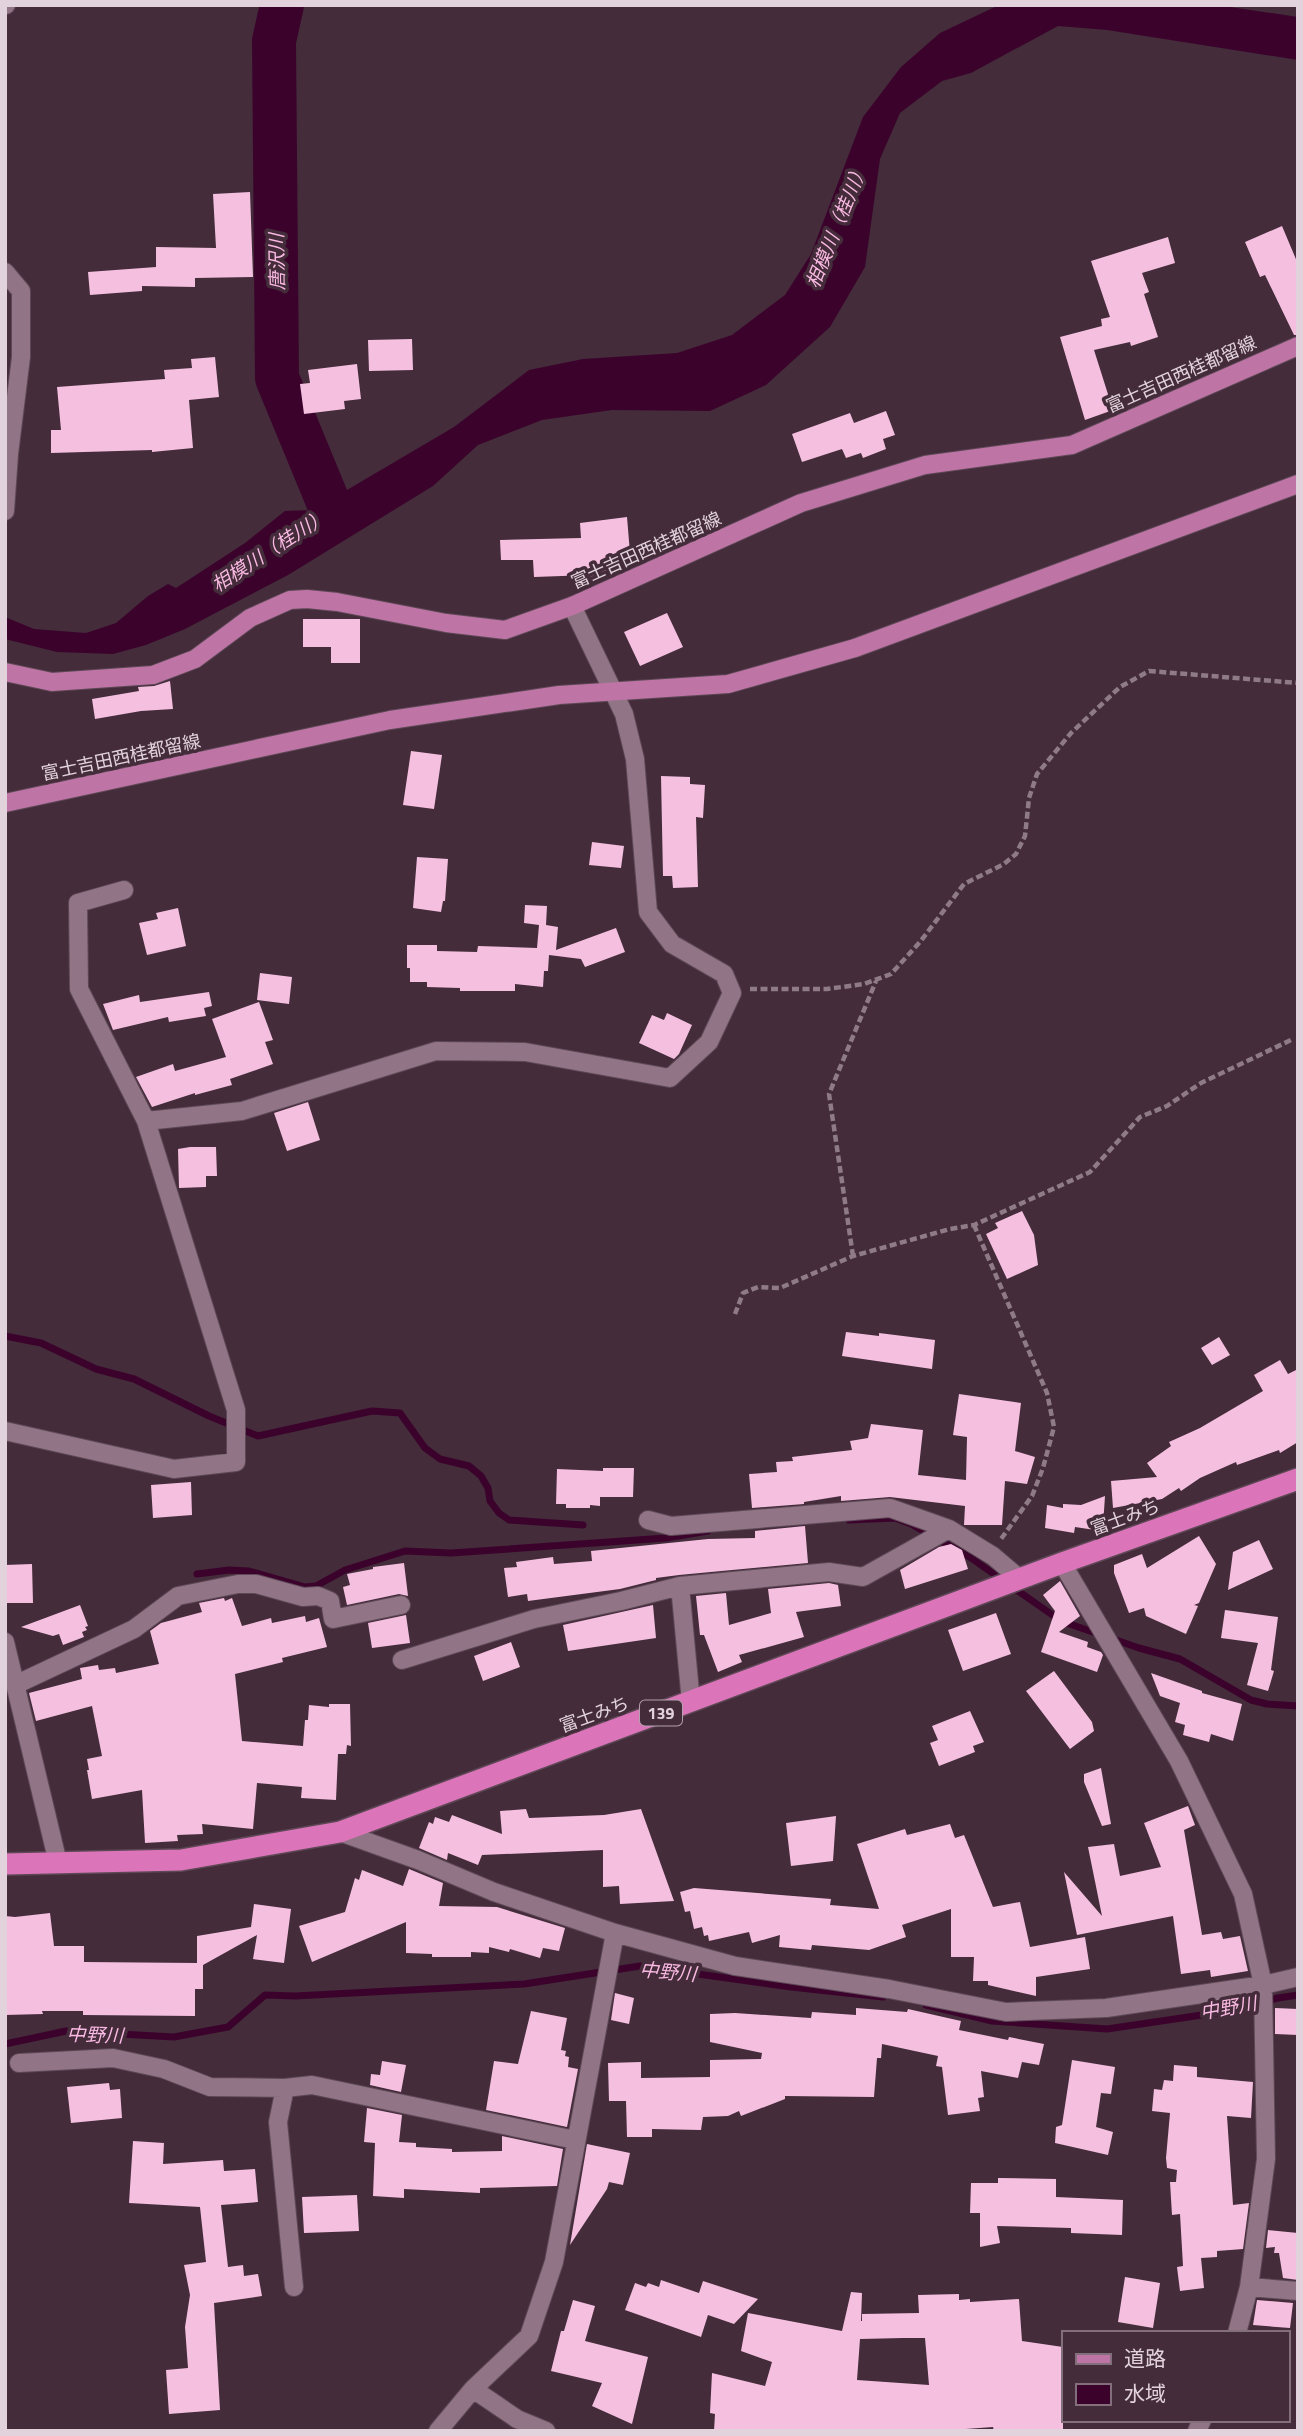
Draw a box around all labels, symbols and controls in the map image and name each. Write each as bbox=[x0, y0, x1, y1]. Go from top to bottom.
water label: 相模川（桂川） bbox=[798, 158, 874, 292]
water label: 唐沢川 bbox=[261, 231, 291, 291]
street label: 富士吉田西桂都留線 bbox=[1102, 329, 1260, 419]
water label: 相模川（桂川） bbox=[205, 502, 333, 598]
street label: 富士吉田西桂都留線 bbox=[567, 505, 725, 595]
street label: 富士吉田西桂都留線 bbox=[39, 727, 203, 787]
street label: 富士みち bbox=[1087, 1492, 1163, 1542]
street label: 富士みち bbox=[556, 1689, 632, 1739]
road number: 139 bbox=[640, 1700, 682, 1726]
water label: 中野川 bbox=[638, 1954, 700, 1988]
water label: 中野川 bbox=[1197, 1987, 1261, 2026]
water label: 中野川 bbox=[66, 2019, 126, 2050]
legend bbox=[1062, 2331, 1289, 2422]
text: 道路 bbox=[1124, 2342, 1166, 2374]
text: 水域 bbox=[1124, 2377, 1166, 2409]

